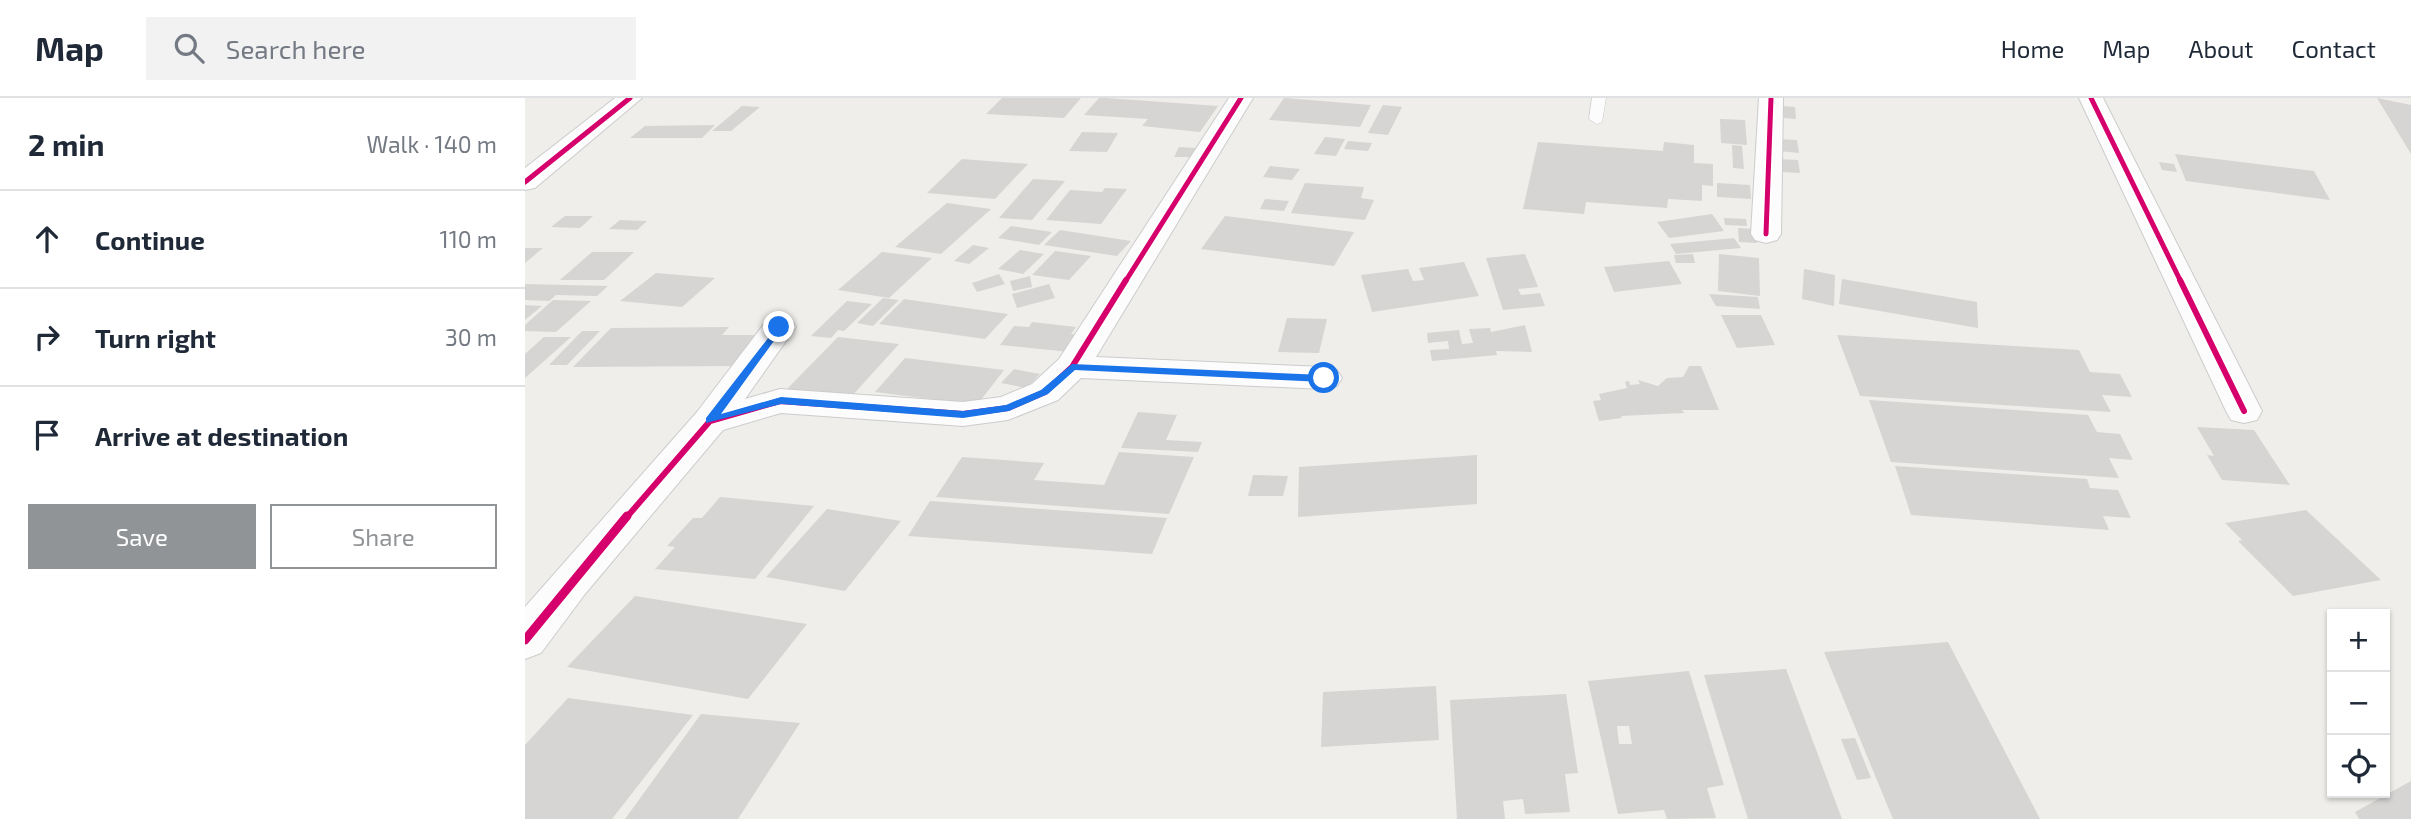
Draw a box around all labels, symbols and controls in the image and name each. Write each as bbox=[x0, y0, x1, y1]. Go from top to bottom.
search box bbox=[146, 17, 636, 80]
text: Map bbox=[35, 28, 104, 68]
icon: search bbox=[170, 29, 208, 67]
text: Search here bbox=[226, 33, 365, 64]
text: Home bbox=[2001, 34, 2064, 63]
text: Map bbox=[2102, 34, 2150, 63]
text: About bbox=[2188, 34, 2254, 63]
text: Contact bbox=[2292, 34, 2376, 63]
text: 2 min bbox=[28, 126, 105, 162]
text: Walk · 140 m bbox=[366, 130, 497, 158]
icon: ahead bbox=[28, 220, 66, 258]
text: Continue bbox=[95, 224, 205, 255]
text: 110 m bbox=[440, 225, 497, 253]
route end bbox=[763, 311, 794, 342]
icon: right bbox=[28, 318, 66, 356]
text: Turn right bbox=[95, 322, 216, 353]
text: 30 m bbox=[445, 323, 497, 351]
route start bbox=[1308, 362, 1339, 393]
icon: arrive bbox=[28, 416, 66, 454]
text: Arrive at destination bbox=[95, 420, 348, 451]
button: Save bbox=[28, 504, 256, 569]
button: Share bbox=[270, 504, 497, 569]
map controls bbox=[2327, 609, 2390, 798]
button: + bbox=[2327, 609, 2390, 672]
button: − bbox=[2327, 672, 2390, 735]
button: locate bbox=[2327, 735, 2390, 798]

